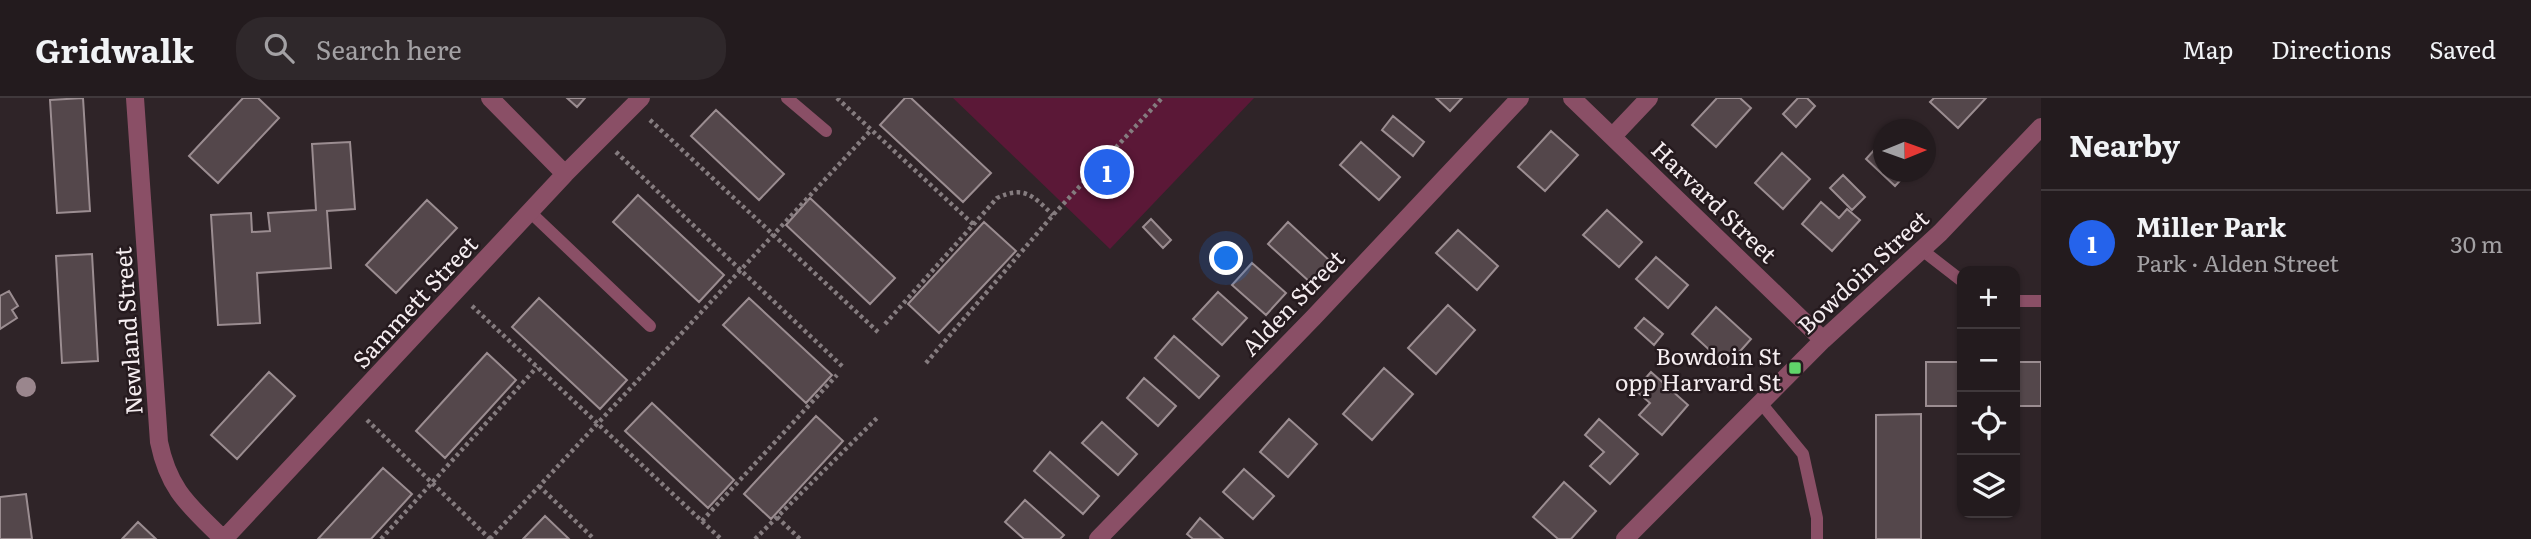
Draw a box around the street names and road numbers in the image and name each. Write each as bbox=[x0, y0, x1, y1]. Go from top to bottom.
street label: Harvard Street bbox=[1645, 132, 1786, 270]
street label: Bowdoin Street bbox=[1789, 201, 1936, 341]
street label: Sammett Street bbox=[343, 227, 485, 375]
street label: Alden Street bbox=[1233, 241, 1352, 363]
street label: Newland Street bbox=[104, 245, 150, 416]

